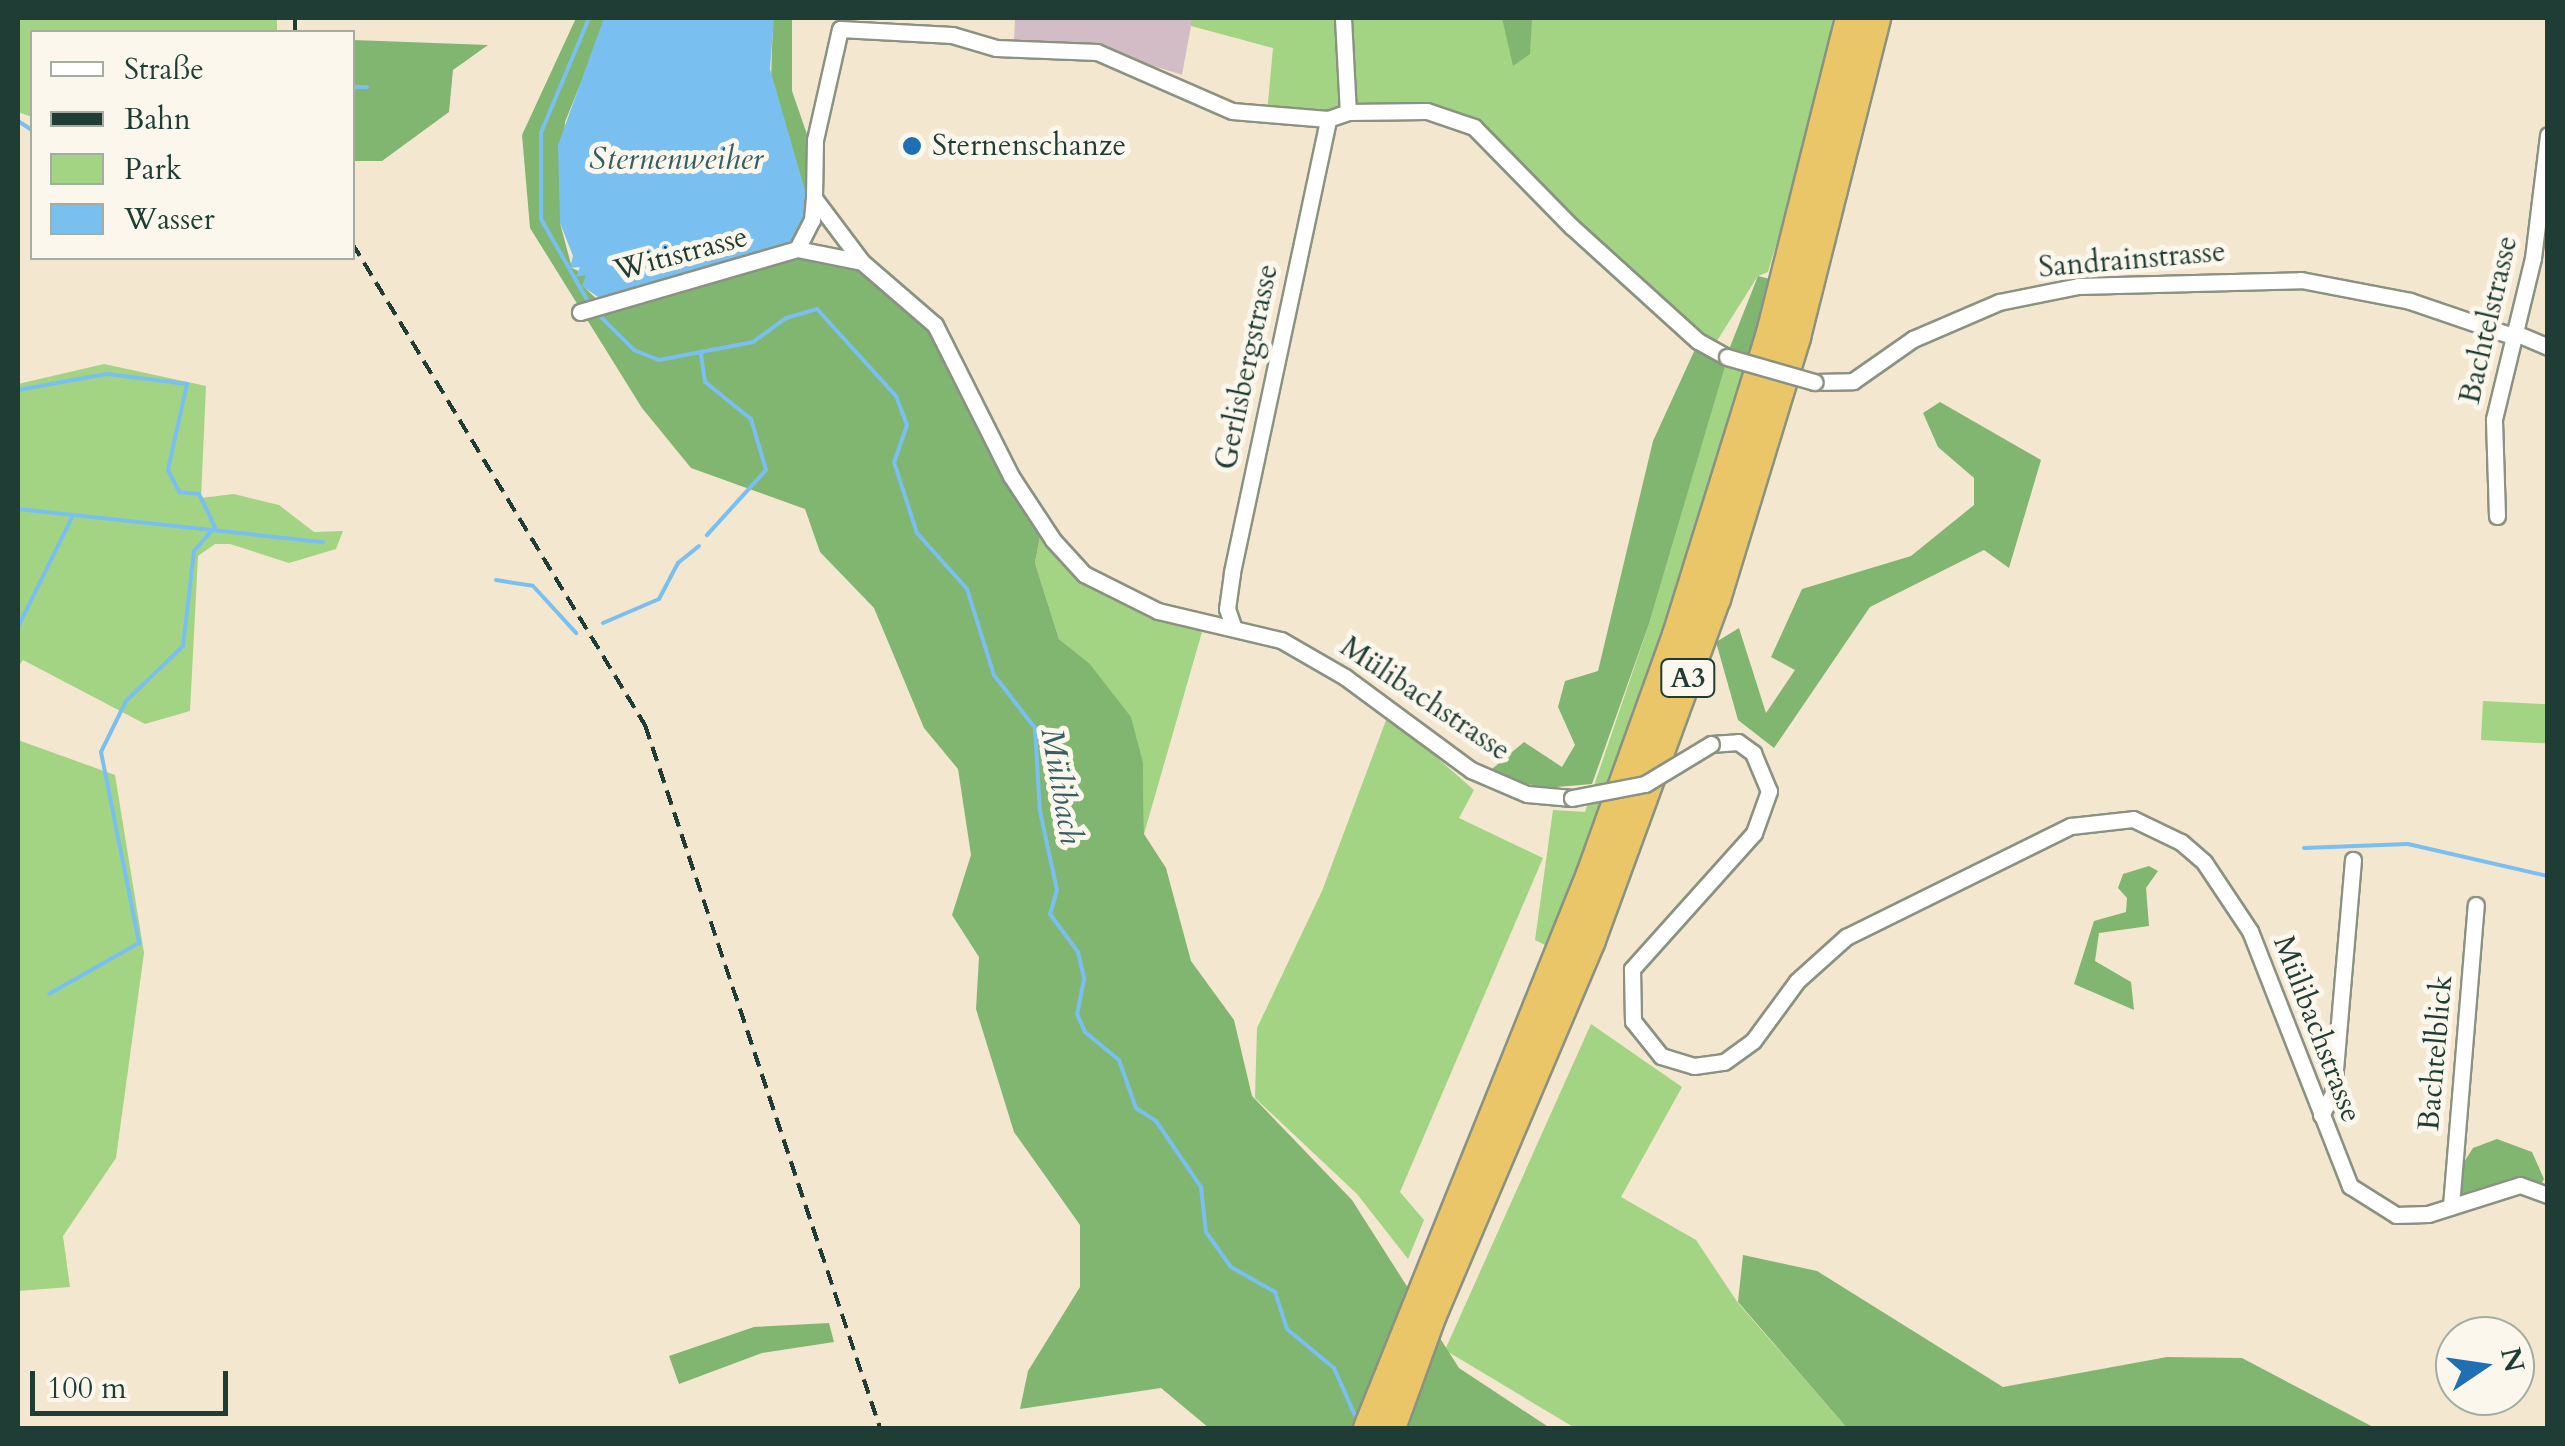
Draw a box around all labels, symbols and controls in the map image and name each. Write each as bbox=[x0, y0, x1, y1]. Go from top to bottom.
legend bbox=[30, 30, 355, 260]
text: Straße bbox=[124, 49, 204, 90]
text: Bahn bbox=[124, 99, 191, 140]
place label: Sternenschanze bbox=[932, 128, 1126, 164]
marker: Sternenschanze bbox=[901, 135, 923, 157]
water label: Sternenweiher bbox=[589, 140, 763, 178]
text: Park bbox=[124, 149, 182, 190]
text: Wasser bbox=[124, 199, 215, 240]
street label: Witistrasse bbox=[610, 219, 752, 289]
street label: Bachtelstrasse bbox=[2452, 232, 2526, 408]
street label: Sandrainstrasse bbox=[2037, 234, 2227, 286]
street label: Gerlisbergstrasse bbox=[1208, 261, 1286, 473]
street label: Mülibachstrasse bbox=[1333, 629, 1517, 769]
road number: A3 bbox=[1658, 655, 1718, 701]
water label: Mülibach bbox=[1032, 725, 1090, 847]
street label: Mülibachstrasse bbox=[2265, 931, 2369, 1127]
street label: Bachtelblick bbox=[2411, 974, 2461, 1132]
north arrow bbox=[2435, 1316, 2535, 1416]
text: N bbox=[2491, 1344, 2534, 1376]
scale bar bbox=[35, 1351, 232, 1413]
text: 100 m bbox=[47, 1368, 127, 1409]

